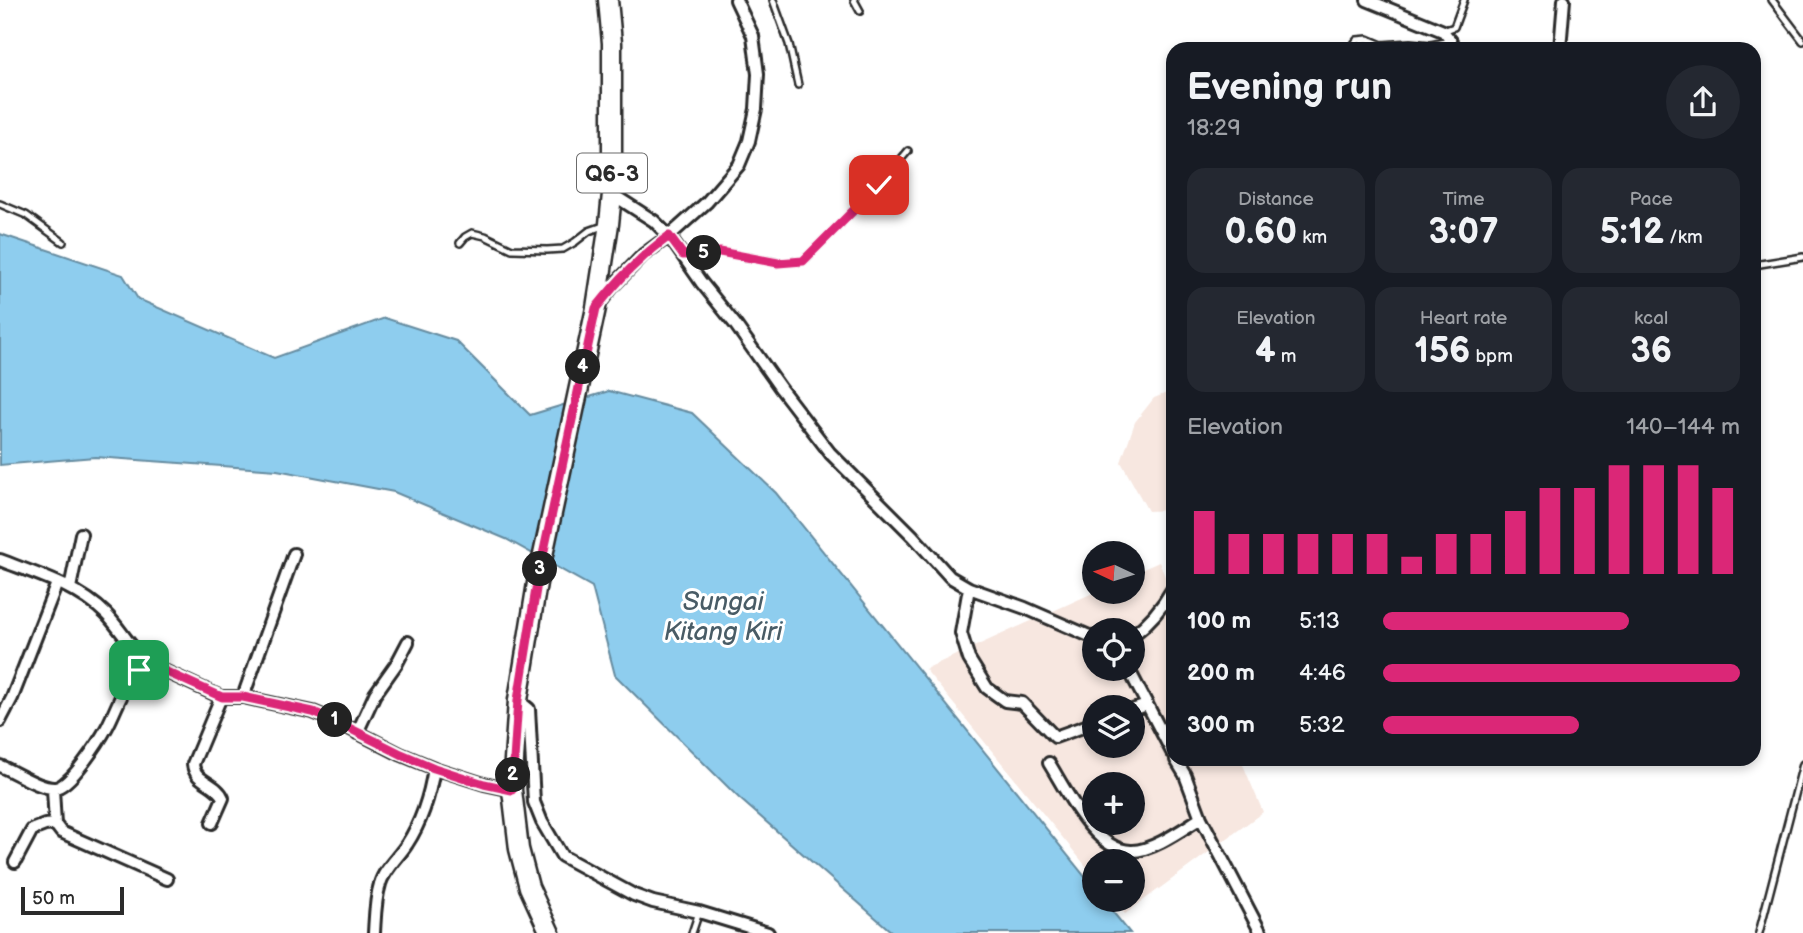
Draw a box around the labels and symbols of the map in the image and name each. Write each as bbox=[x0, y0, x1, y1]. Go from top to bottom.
road number: Q6-3 bbox=[577, 154, 647, 192]
pin bbox=[849, 155, 909, 215]
pin: 5 bbox=[686, 236, 722, 270]
pin: 4 bbox=[566, 350, 600, 384]
north arrow bbox=[1082, 541, 1144, 604]
pin: 3 bbox=[522, 552, 558, 586]
water label: Sungai Kitang Kiri bbox=[664, 587, 783, 648]
pin bbox=[109, 640, 169, 700]
pin: 1 bbox=[318, 702, 352, 738]
pin: 2 bbox=[496, 758, 530, 792]
scale bar bbox=[21, 884, 124, 916]

